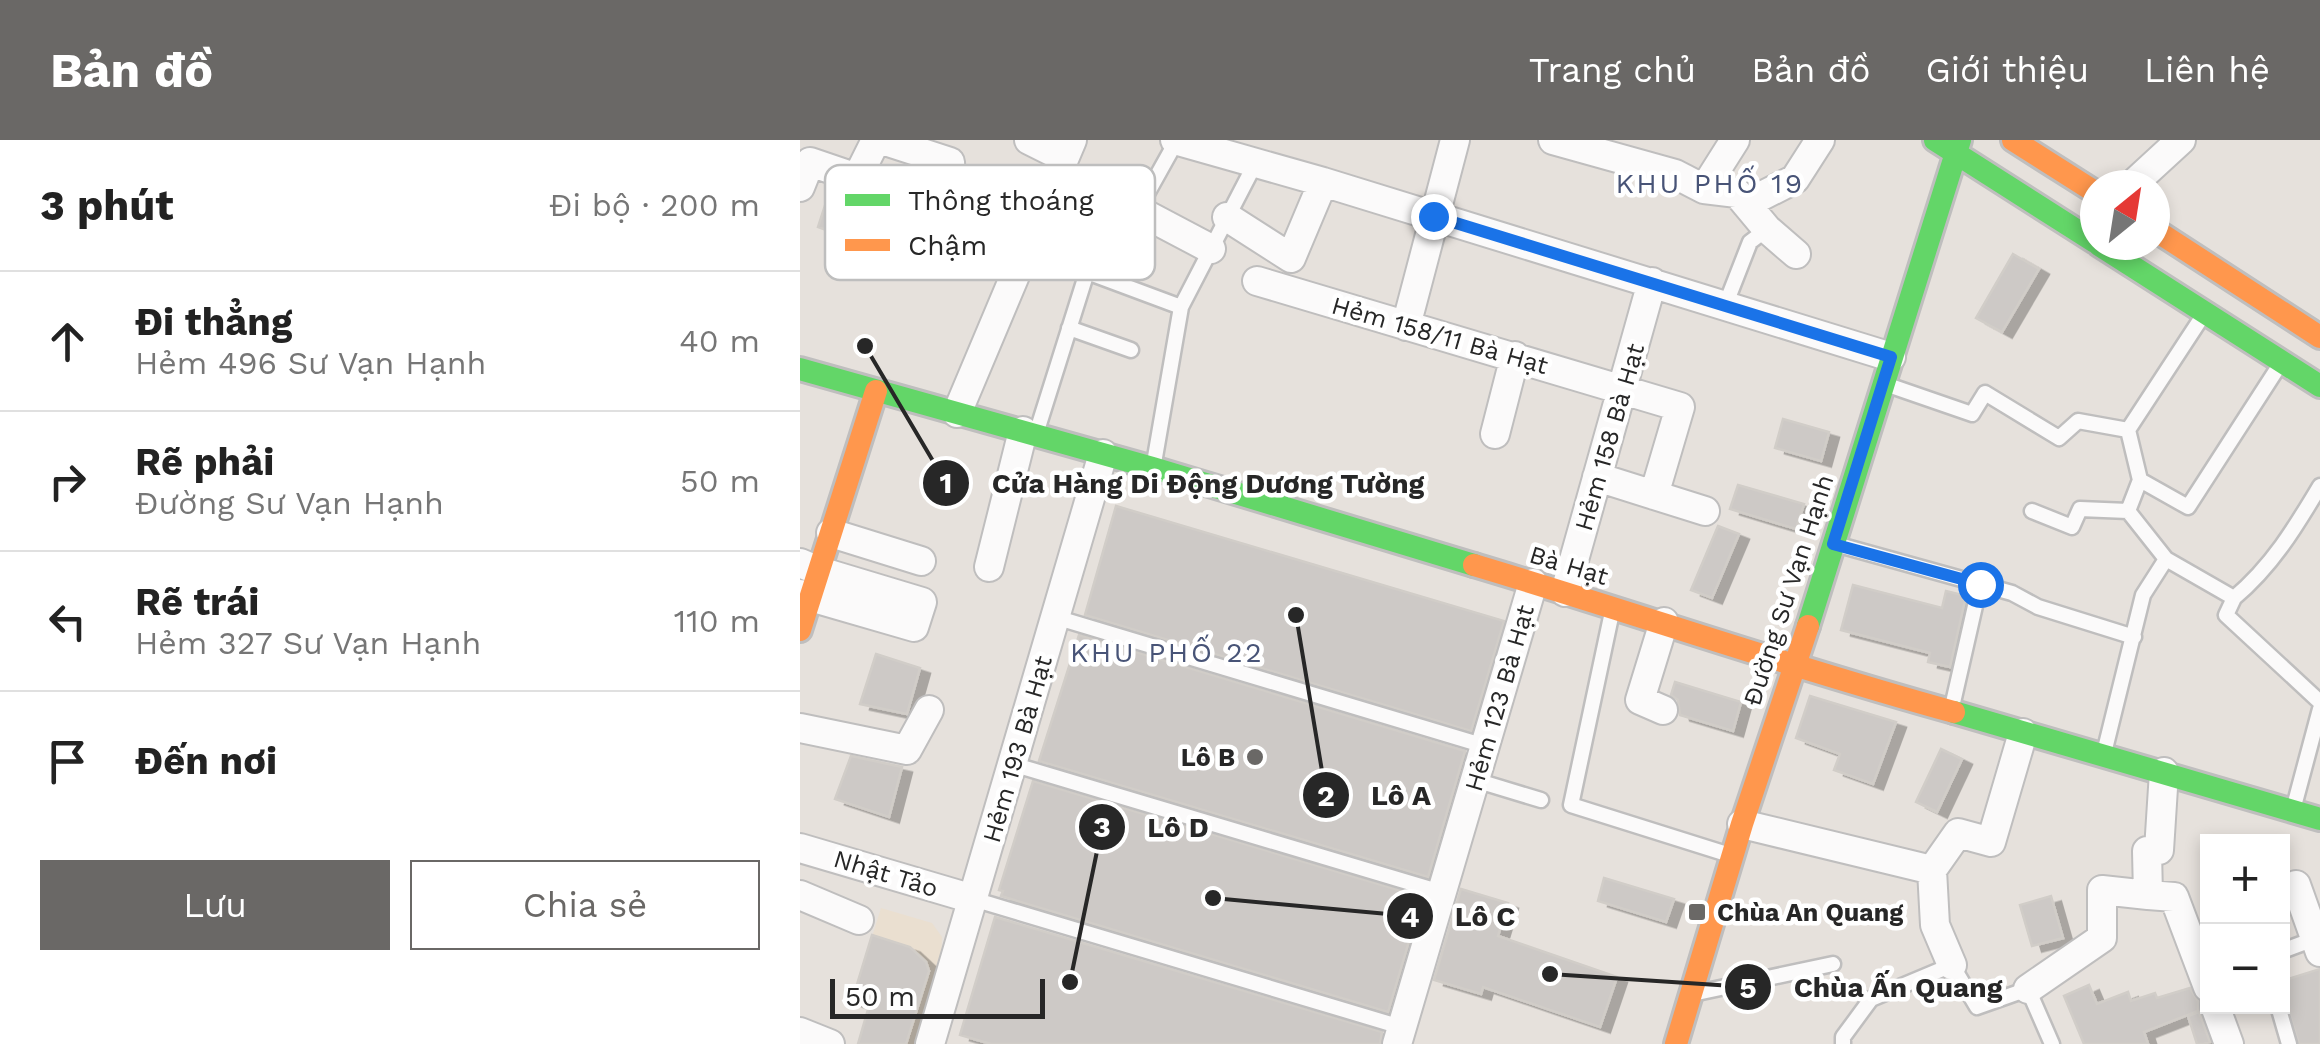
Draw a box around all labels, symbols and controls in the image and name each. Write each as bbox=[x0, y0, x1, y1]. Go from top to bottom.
text: Bản đồ bbox=[50, 42, 213, 99]
text: Trang chủ bbox=[1529, 49, 1696, 91]
text: Bản đồ bbox=[1751, 49, 1870, 91]
text: Giới thiệu bbox=[1925, 49, 2089, 91]
text: Liên hệ bbox=[2144, 49, 2270, 91]
legend bbox=[825, 165, 1155, 280]
district label: KHU PHỐ 19 bbox=[1615, 165, 1805, 200]
north arrow bbox=[2080, 170, 2170, 260]
text: 3 phút bbox=[40, 181, 174, 230]
text: Thông thoáng bbox=[908, 184, 1094, 217]
text: Đi bộ · 200 m bbox=[549, 186, 760, 224]
route end bbox=[1411, 194, 1457, 240]
text: Chậm bbox=[908, 229, 987, 262]
street label: Hẻm 158/11 Bà Hạt bbox=[1328, 291, 1552, 380]
text: Đi thẳng bbox=[135, 300, 292, 344]
icon: ahead bbox=[40, 314, 95, 369]
text: 40 m bbox=[679, 322, 760, 360]
street label: Hẻm 158 Bà Hạt bbox=[1569, 340, 1650, 534]
text: Hẻm 496 Sư Vạn Hạnh bbox=[135, 344, 486, 382]
text: Rẽ phải bbox=[135, 440, 274, 484]
icon: right bbox=[40, 454, 95, 509]
callout: Cửa Hàng Di Động Dương Tường bbox=[921, 454, 1444, 512]
text: 50 m bbox=[680, 462, 760, 500]
text: 1 bbox=[940, 465, 952, 500]
text: Cửa Hàng Di Động Dương Tường bbox=[992, 467, 1425, 500]
street label: Đường Sư Vạn Hạnh bbox=[1737, 471, 1840, 709]
text: Đường Sư Vạn Hạnh bbox=[135, 484, 444, 522]
street label: Bà Hạt bbox=[1526, 540, 1612, 591]
route start bbox=[1958, 562, 2004, 608]
text: Rẽ trái bbox=[135, 580, 259, 624]
icon: left bbox=[40, 594, 95, 649]
street label: Hẻm 123 Bà Hạt bbox=[1459, 601, 1540, 795]
text: 110 m bbox=[674, 602, 760, 640]
text: Hẻm 327 Sư Vạn Hạnh bbox=[135, 624, 481, 662]
district label: KHU PHỐ 22 bbox=[1070, 634, 1264, 669]
street label: Hẻm 193 Bà Hạt bbox=[977, 652, 1058, 846]
icon: arrive bbox=[40, 734, 95, 789]
text: Đến nơi bbox=[135, 739, 277, 783]
place label: Lô B bbox=[1181, 743, 1235, 772]
marker: Lô B bbox=[1244, 746, 1266, 768]
callout: Lô A bbox=[1301, 766, 1451, 824]
text: 2 bbox=[1317, 778, 1335, 813]
text: Lô A bbox=[1371, 779, 1431, 812]
callout: Lô D bbox=[1077, 798, 1229, 856]
text: 3 bbox=[1093, 809, 1111, 844]
text: Lô D bbox=[1147, 811, 1209, 844]
map controls bbox=[2200, 834, 2290, 1014]
button: + bbox=[2200, 834, 2290, 924]
street label: Nhật Tảo bbox=[830, 844, 941, 903]
button: Lưu bbox=[40, 860, 390, 950]
button: Chia sẻ bbox=[410, 860, 760, 950]
callout: Lô C bbox=[1385, 887, 1535, 945]
place label: Chùa An Quang bbox=[1717, 898, 1903, 927]
text: 4 bbox=[1400, 899, 1420, 934]
text: Lô C bbox=[1455, 900, 1515, 933]
marker: Chùa An Quang bbox=[1686, 901, 1708, 923]
button: − bbox=[2200, 924, 2290, 1014]
callout: Chùa Ấn Quang bbox=[1723, 958, 2023, 1016]
text: 5 bbox=[1739, 970, 1757, 1005]
text: Chùa Ấn Quang bbox=[1794, 970, 2003, 1004]
scale bar bbox=[830, 974, 1045, 1018]
text: 50 m bbox=[845, 980, 915, 1013]

